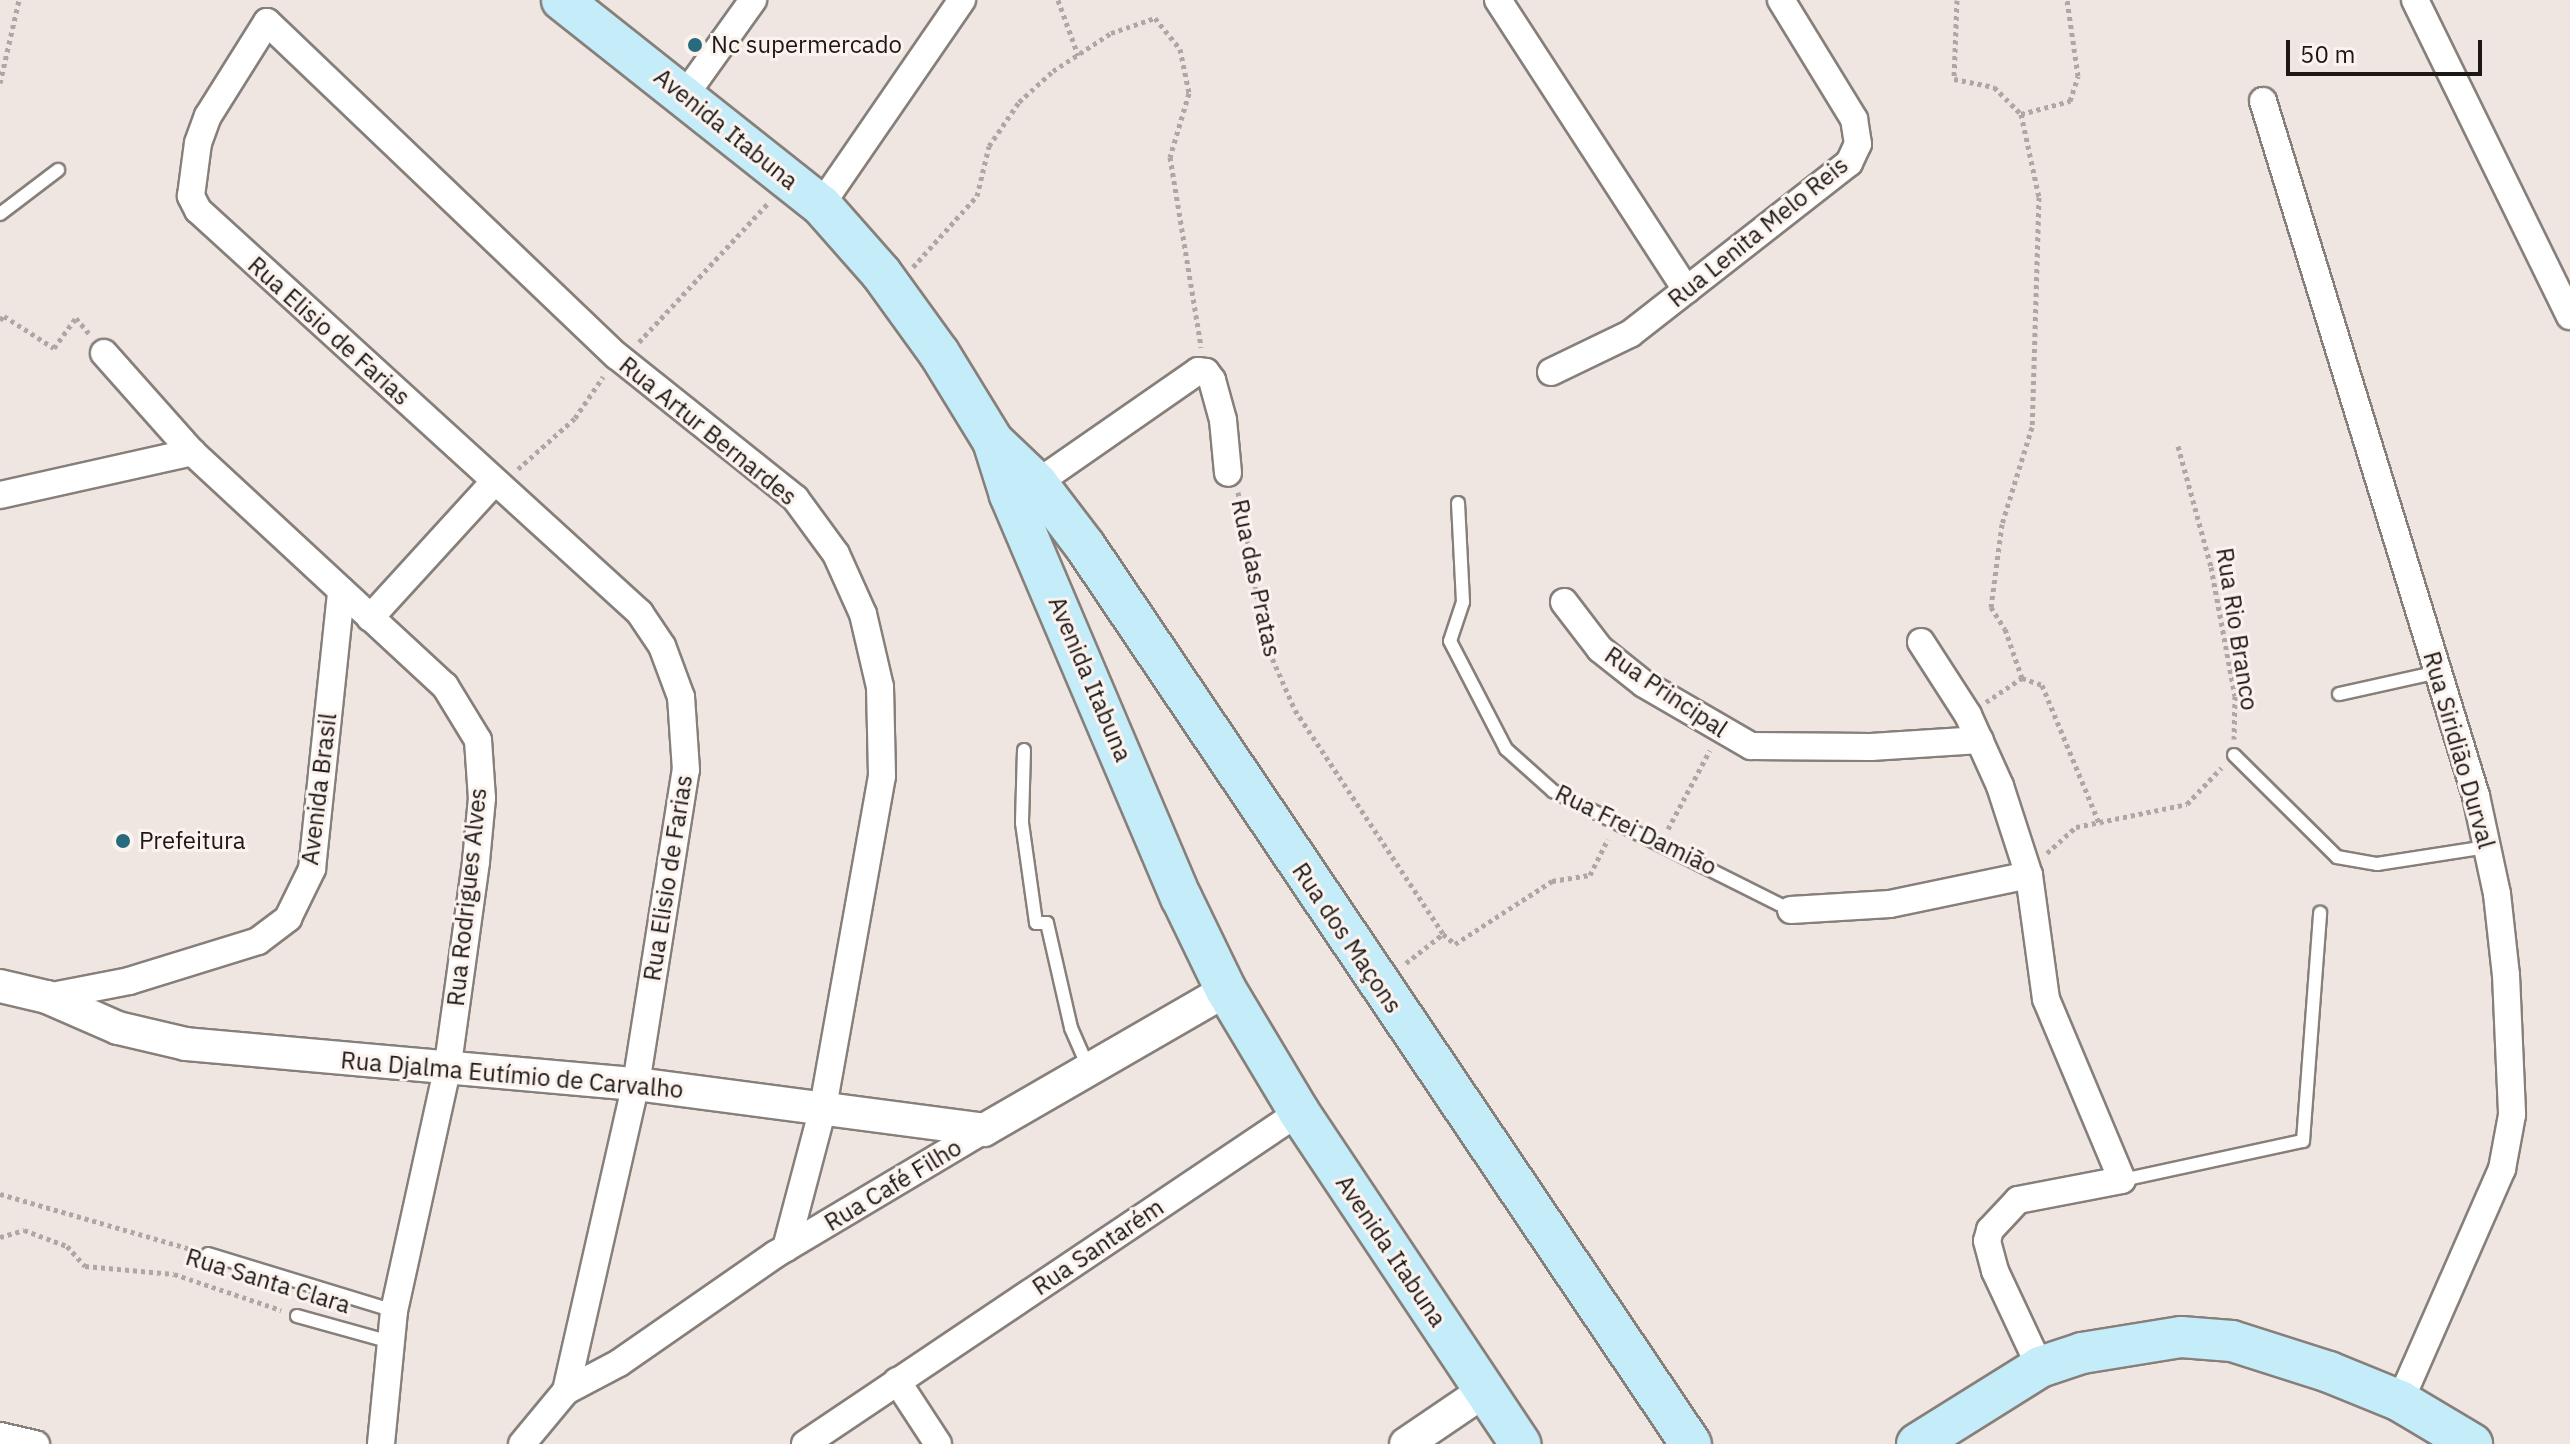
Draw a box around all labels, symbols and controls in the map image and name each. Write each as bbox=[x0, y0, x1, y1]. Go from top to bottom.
scale bar bbox=[2290, 24, 2486, 74]
place label: Nc supermercado bbox=[711, 31, 902, 59]
marker: Nc supermercado bbox=[686, 36, 704, 54]
text: 50 m bbox=[2300, 38, 2355, 70]
street label: Avenida Itabuna bbox=[648, 62, 804, 196]
street label: Rua Lenita Melo Reis bbox=[1662, 151, 1854, 313]
street label: Rua Elisio de Farias bbox=[242, 251, 416, 411]
street label: Rua Artur Bernardes bbox=[614, 351, 802, 511]
street label: Rua das Pratas bbox=[1225, 497, 1287, 659]
street label: Rua Rio Branco bbox=[2210, 546, 2264, 712]
street label: Avenida Itabuna bbox=[1042, 592, 1138, 766]
street label: Rua Principal bbox=[1599, 640, 1733, 744]
street label: Rua Siridião Durval bbox=[2417, 648, 2501, 852]
street label: Avenida Brasil bbox=[295, 711, 343, 867]
street label: Rua Elisio de Farias bbox=[637, 773, 699, 983]
street label: Rua Frei Damião bbox=[1551, 778, 1721, 882]
street label: Rua Rodrigues Alves bbox=[441, 786, 493, 1008]
place label: Prefeitura bbox=[139, 827, 246, 855]
marker: Prefeitura bbox=[114, 832, 132, 850]
street label: Rua dos Maçons bbox=[1286, 857, 1408, 1019]
street label: Rua Djalma Eutímio de Carvalho bbox=[339, 1046, 685, 1104]
street label: Rua Café Filho bbox=[819, 1133, 967, 1237]
street label: Avenida Itabuna bbox=[1330, 1170, 1452, 1332]
street label: Rua Santarém bbox=[1027, 1193, 1169, 1301]
street label: Rua Santa Clara bbox=[182, 1242, 354, 1320]

